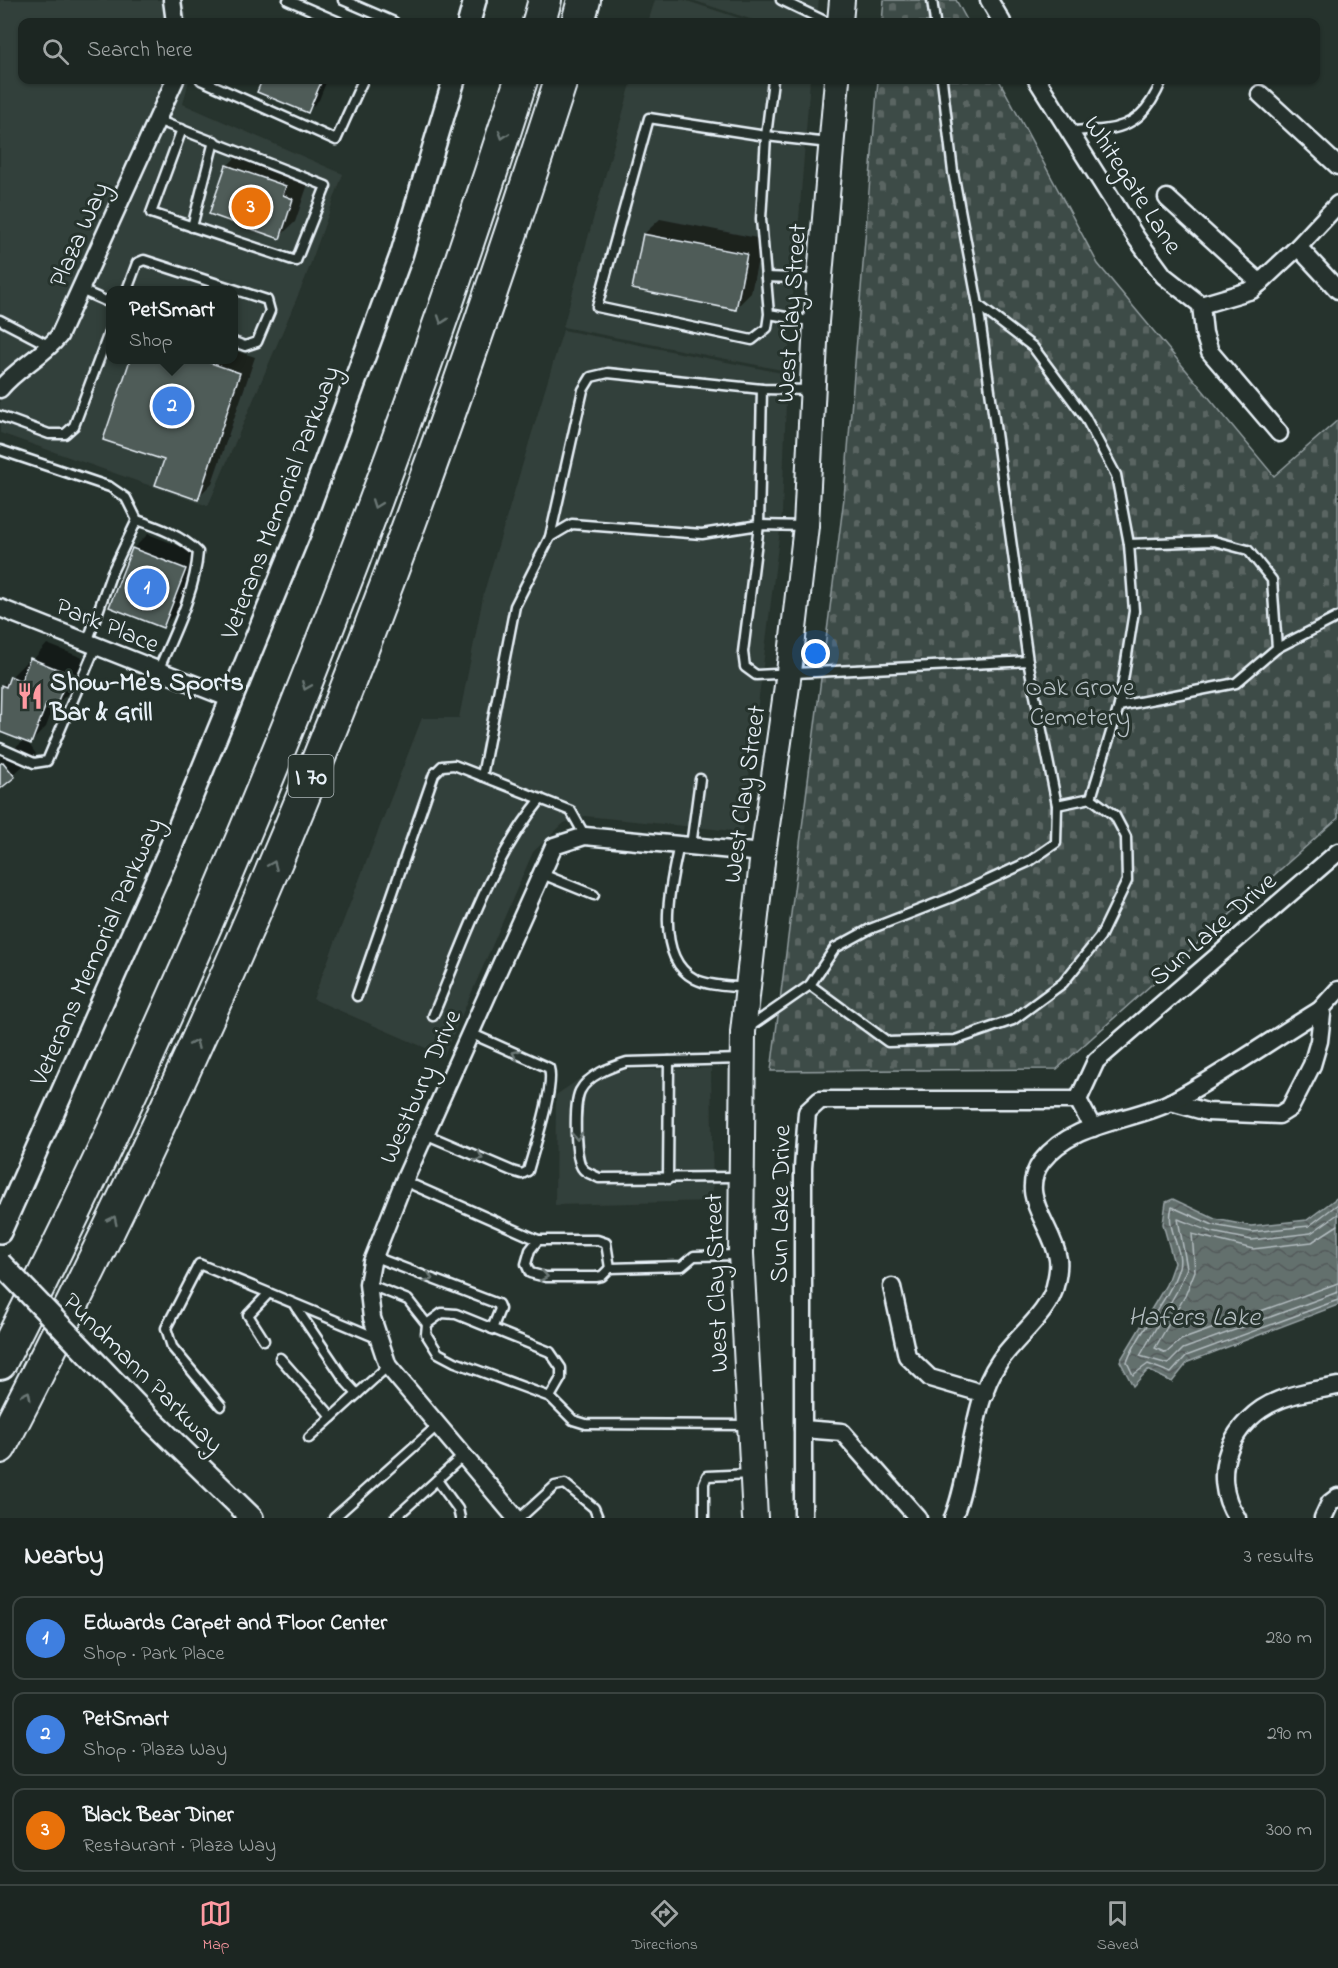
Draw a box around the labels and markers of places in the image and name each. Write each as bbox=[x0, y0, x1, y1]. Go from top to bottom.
pin: 3 bbox=[232, 184, 270, 230]
pin: 2 bbox=[152, 384, 192, 428]
pin: 1 bbox=[128, 566, 166, 610]
place label: Show-Me's Sports Bar & Grill bbox=[49, 665, 244, 733]
restaurant icon: Show-Me's Sports Bar & Grill bbox=[15, 681, 45, 711]

